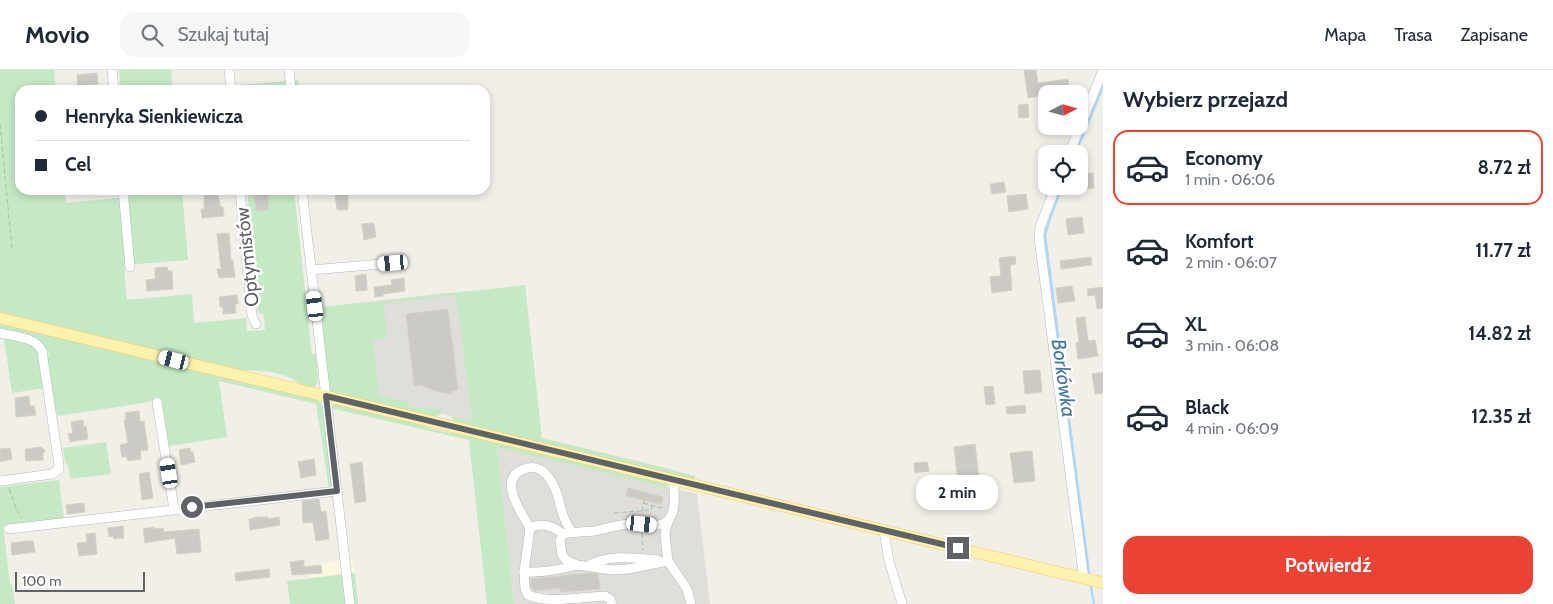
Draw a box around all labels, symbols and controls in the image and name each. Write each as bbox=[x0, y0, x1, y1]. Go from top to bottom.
search box bbox=[120, 12, 470, 57]
text: Movio bbox=[25, 20, 90, 49]
icon: search bbox=[138, 21, 166, 49]
text: Szukaj tutaj bbox=[178, 23, 269, 46]
text: Mapa bbox=[1324, 24, 1366, 46]
text: Trasa bbox=[1394, 24, 1432, 46]
text: Zapisane bbox=[1460, 24, 1528, 46]
north arrow bbox=[1038, 85, 1088, 135]
map controls bbox=[1038, 85, 1088, 195]
text: Wybierz przejazd bbox=[1123, 86, 1288, 113]
text: Henryka Sienkiewicza bbox=[65, 105, 243, 128]
button: locate bbox=[1038, 145, 1088, 195]
icon: car bbox=[1125, 145, 1170, 190]
text: Economy bbox=[1185, 147, 1263, 170]
text: Cel bbox=[65, 153, 91, 176]
text: 8.72 zł bbox=[1477, 156, 1531, 179]
text: 1 min · 06:06 bbox=[1185, 170, 1275, 189]
street label: Optymistów bbox=[230, 206, 264, 308]
icon: car bbox=[1125, 228, 1170, 273]
text: Komfort bbox=[1185, 230, 1254, 253]
text: 11.77 zł bbox=[1475, 239, 1531, 262]
text: 2 min · 06:07 bbox=[1185, 253, 1277, 272]
car bbox=[377, 254, 408, 272]
car bbox=[305, 290, 324, 322]
icon: car bbox=[1125, 311, 1170, 356]
text: XL bbox=[1185, 313, 1206, 336]
text: 14.82 zł bbox=[1468, 322, 1531, 345]
text: 3 min · 06:08 bbox=[1185, 336, 1279, 355]
water label: Borkówka bbox=[1047, 337, 1081, 419]
car bbox=[157, 349, 190, 371]
icon: car bbox=[1125, 394, 1170, 439]
text: Black bbox=[1185, 396, 1229, 419]
text: 12.35 zł bbox=[1471, 405, 1531, 428]
text: 4 min · 06:09 bbox=[1185, 419, 1279, 438]
car bbox=[159, 457, 178, 489]
callout: 2 min bbox=[917, 476, 999, 510]
text: 2 min bbox=[938, 483, 976, 502]
route start bbox=[181, 496, 203, 518]
car bbox=[626, 515, 657, 533]
button: Potwierdź bbox=[1123, 536, 1533, 594]
route end bbox=[947, 537, 969, 559]
scale bar bbox=[15, 569, 145, 592]
text: 100 m bbox=[22, 572, 62, 590]

